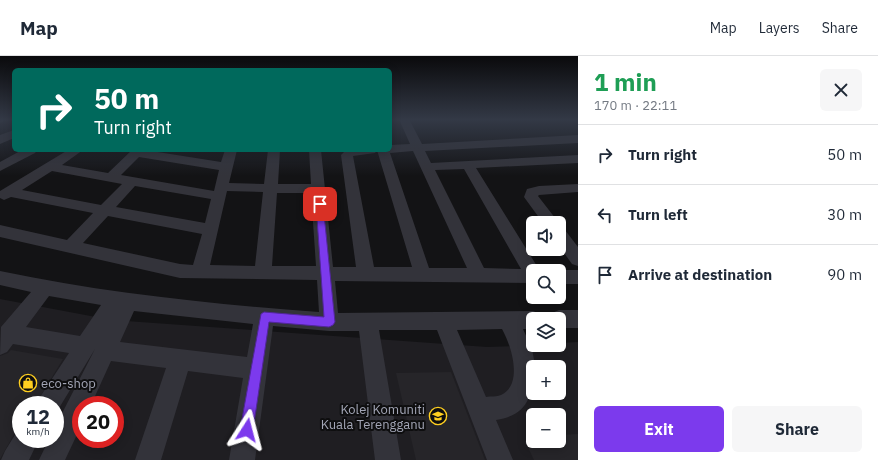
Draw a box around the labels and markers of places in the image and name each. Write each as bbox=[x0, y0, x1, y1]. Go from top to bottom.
pin bbox=[303, 187, 337, 221]
shop icon: eco-shop bbox=[18, 373, 38, 393]
place label: eco-shop bbox=[41, 375, 96, 392]
place label: Kolej Komuniti Kuala Terengganu bbox=[321, 401, 425, 433]
school or university icon: Kolej Komuniti Kuala Terengganu bbox=[428, 406, 448, 426]

